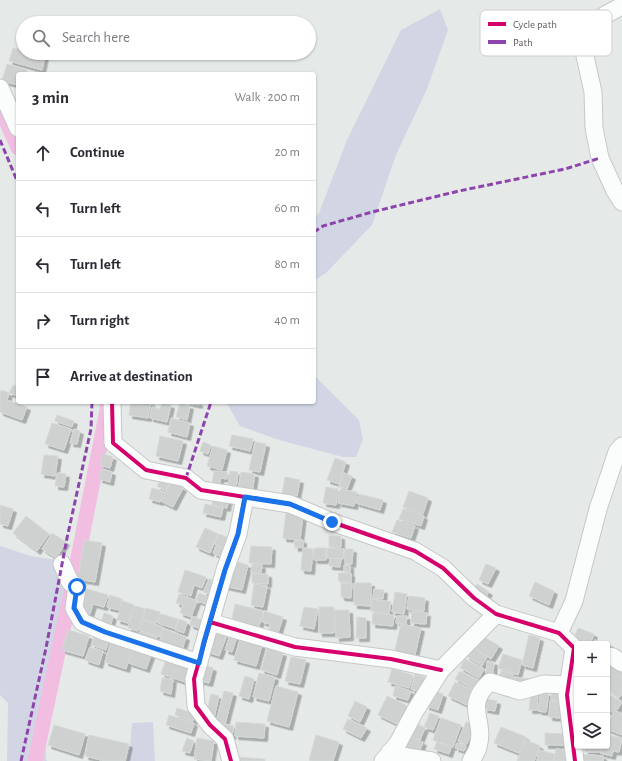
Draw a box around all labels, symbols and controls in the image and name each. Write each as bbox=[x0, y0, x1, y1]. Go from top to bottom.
legend bbox=[480, 10, 612, 56]
search box bbox=[16, 16, 316, 60]
text: Cycle path bbox=[513, 19, 557, 30]
icon: search bbox=[30, 27, 52, 49]
text: Search here bbox=[62, 30, 130, 45]
text: Path bbox=[513, 37, 533, 48]
text: 3 min bbox=[32, 89, 69, 106]
text: Walk · 200 m bbox=[234, 91, 300, 104]
icon: ahead bbox=[32, 142, 54, 164]
text: Continue bbox=[70, 145, 125, 160]
text: 20 m bbox=[275, 146, 300, 159]
icon: left bbox=[32, 198, 54, 220]
text: Turn left bbox=[70, 201, 121, 216]
text: 60 m bbox=[274, 202, 300, 215]
icon: left bbox=[32, 254, 54, 276]
text: Turn left bbox=[70, 257, 121, 272]
text: 80 m bbox=[274, 258, 300, 271]
icon: right bbox=[32, 310, 54, 332]
text: Turn right bbox=[70, 313, 129, 328]
text: 40 m bbox=[274, 314, 300, 327]
icon: arrive bbox=[32, 366, 54, 388]
text: Arrive at destination bbox=[70, 369, 193, 384]
route end bbox=[323, 513, 341, 531]
route start bbox=[68, 578, 86, 596]
map controls bbox=[574, 641, 610, 749]
button: + bbox=[574, 641, 610, 677]
button: − bbox=[574, 677, 610, 713]
button: layers bbox=[574, 713, 610, 749]

